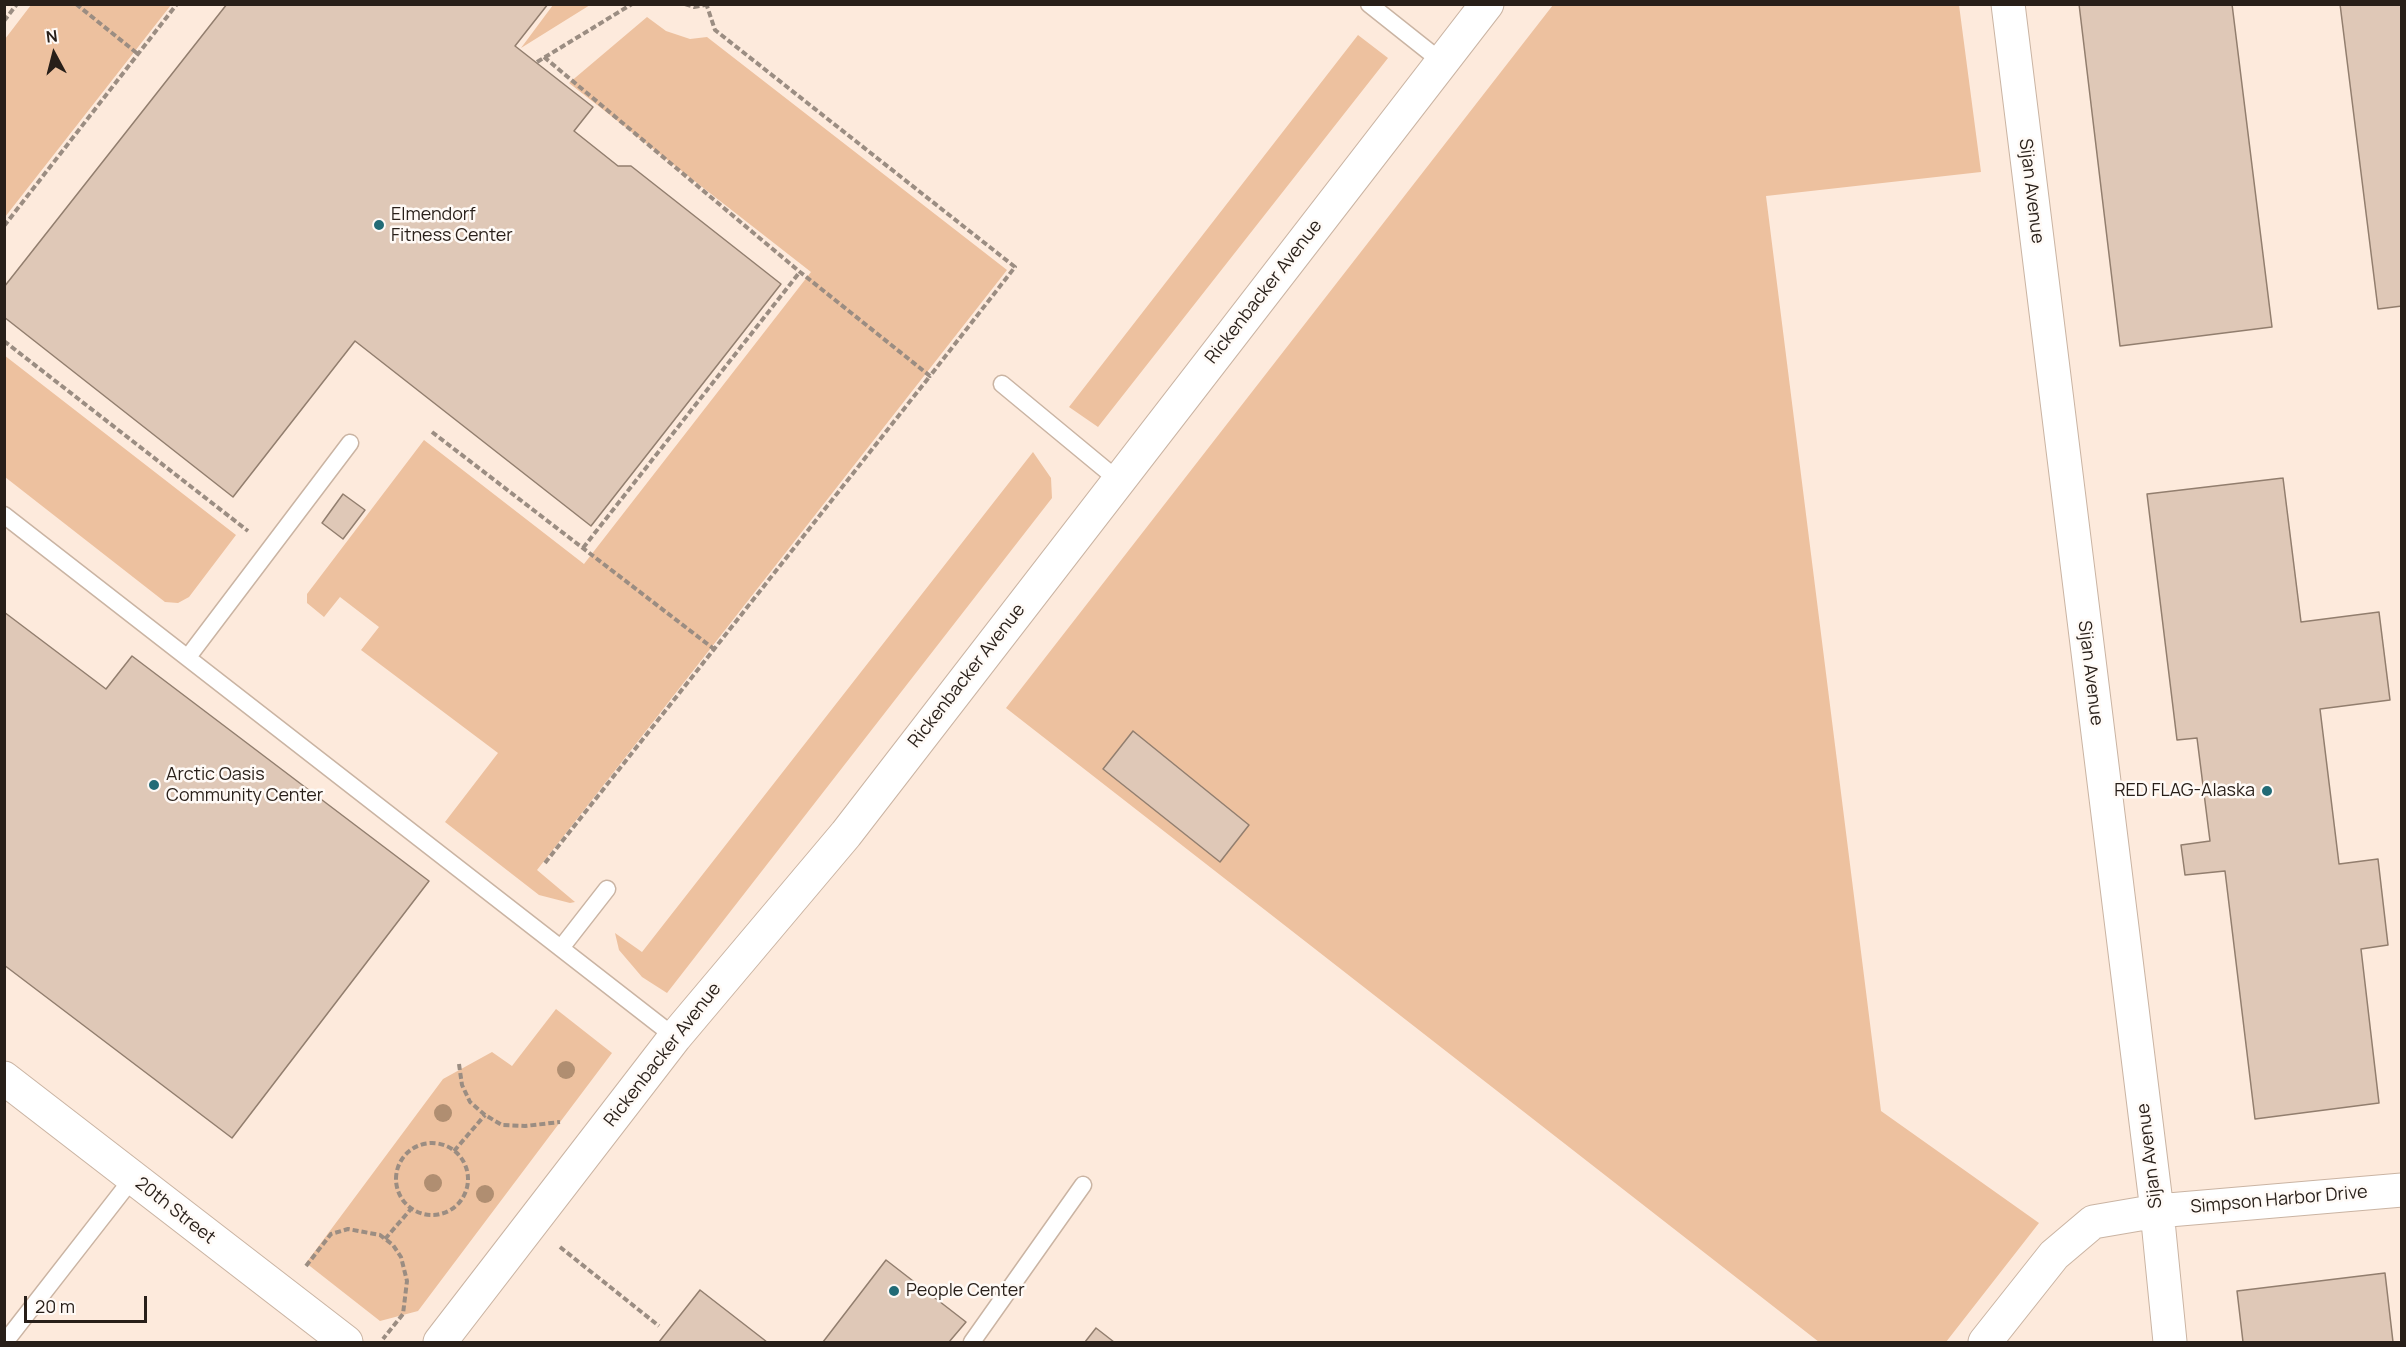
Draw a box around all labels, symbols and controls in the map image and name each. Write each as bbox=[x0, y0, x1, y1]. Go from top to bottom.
north arrow bbox=[24, 24, 84, 84]
text: N bbox=[45, 25, 59, 48]
street label: Sijan Avenue bbox=[2014, 137, 2048, 245]
place label: Elmendorf Fitness Center bbox=[391, 204, 513, 246]
street label: Rickenbacker Avenue bbox=[1201, 216, 1327, 368]
marker: Elmendorf Fitness Center bbox=[372, 218, 386, 232]
street label: Rickenbacker Avenue bbox=[904, 600, 1030, 752]
street label: Sijan Avenue bbox=[2073, 619, 2107, 727]
place label: Arctic Oasis Community Center bbox=[166, 764, 323, 806]
marker: Arctic Oasis Community Center bbox=[147, 778, 161, 792]
place label: RED FLAG-Alaska bbox=[2114, 780, 2255, 802]
marker: RED FLAG-Alaska bbox=[2260, 784, 2274, 798]
street label: Rickenbacker Avenue bbox=[600, 979, 726, 1131]
street label: Sijan Avenue bbox=[2133, 1102, 2167, 1210]
street label: 20th Street bbox=[131, 1173, 219, 1249]
street label: Simpson Harbor Drive bbox=[2189, 1181, 2369, 1219]
place label: People Center bbox=[906, 1280, 1025, 1302]
scale bar bbox=[27, 1284, 150, 1322]
marker: People Center bbox=[887, 1284, 901, 1298]
text: 20 m bbox=[35, 1294, 75, 1318]

